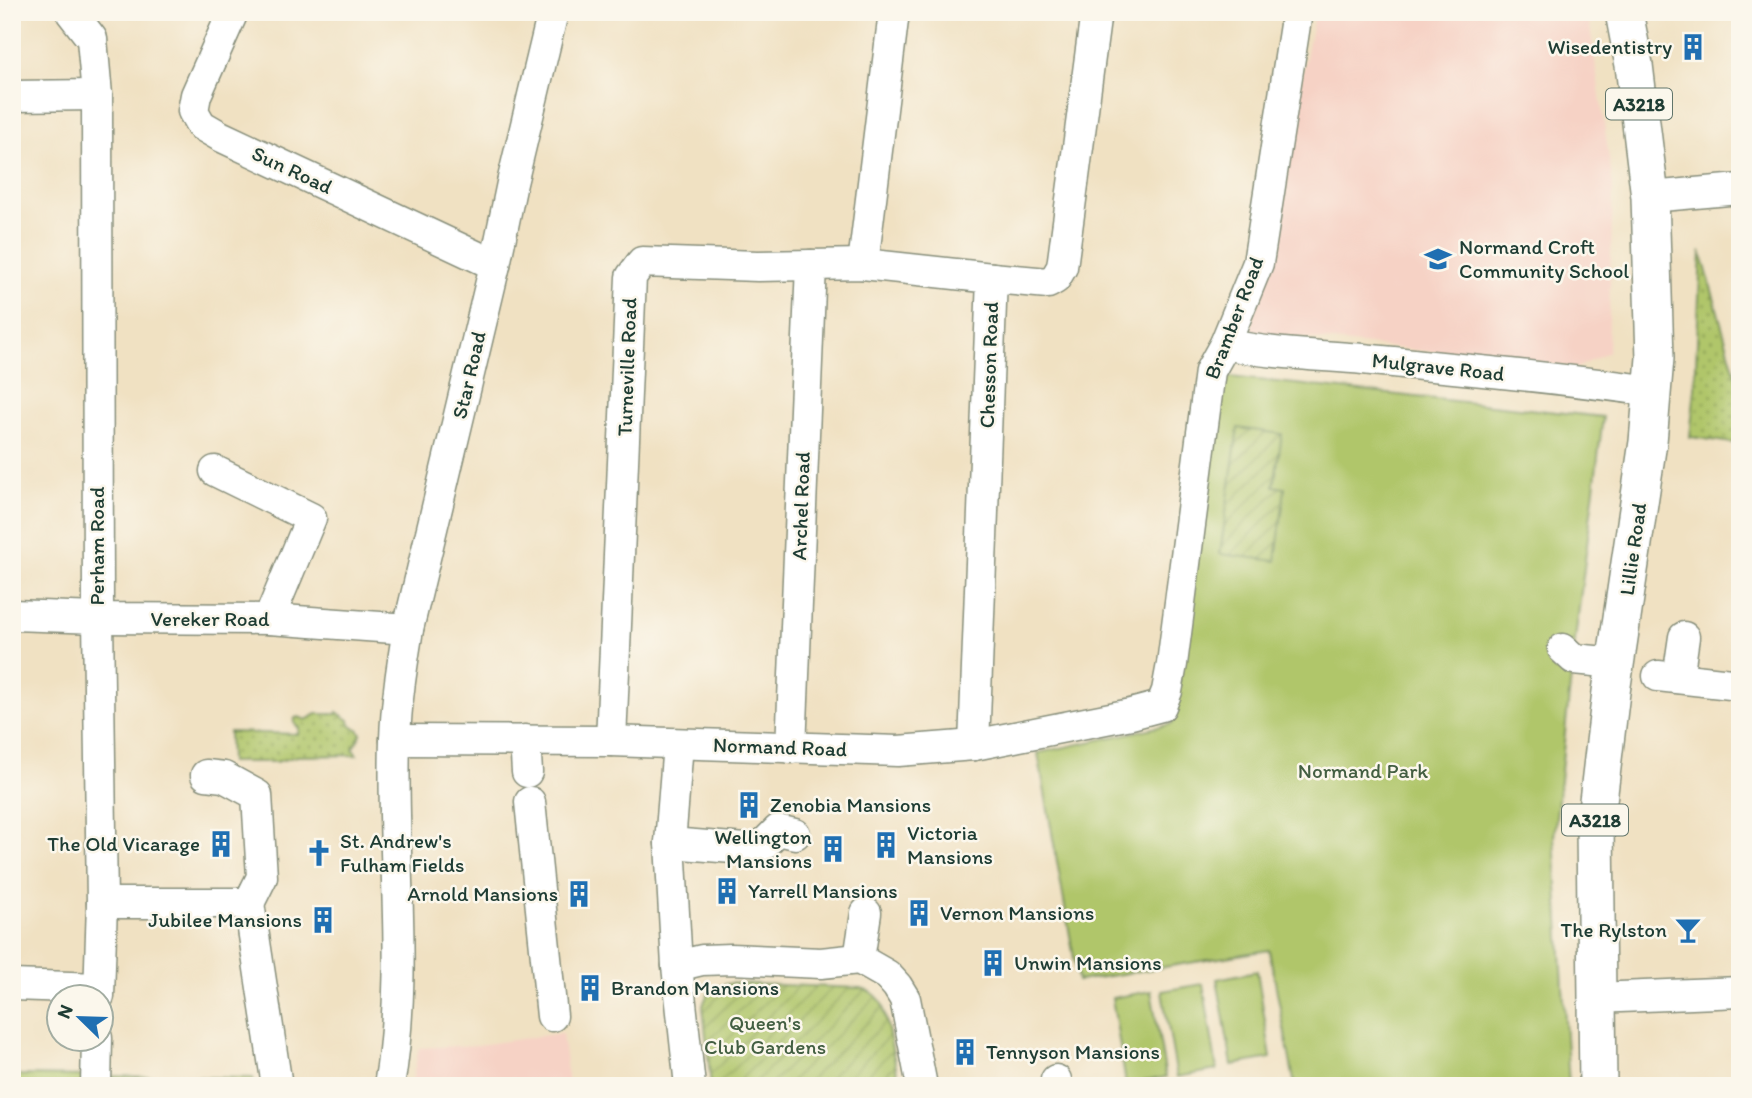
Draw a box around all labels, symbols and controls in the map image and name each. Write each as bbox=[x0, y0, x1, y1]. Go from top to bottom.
building icon: Wisedentistry bbox=[1678, 32, 1708, 62]
place label: Wisedentistry bbox=[1547, 34, 1672, 59]
road number: A3218 bbox=[1606, 88, 1672, 120]
street label: Sun Road bbox=[248, 140, 336, 199]
place label: Normand Croft Community School bbox=[1459, 234, 1629, 283]
school or university icon: Normand Croft Community School bbox=[1423, 244, 1453, 274]
street label: Bramber Road bbox=[1199, 253, 1268, 383]
street label: Turneville Road bbox=[612, 297, 641, 437]
street label: Chesson Road bbox=[974, 301, 1003, 429]
street label: Star Road bbox=[446, 328, 491, 421]
street label: Mulgrave Road bbox=[1371, 347, 1505, 386]
street label: Archel Road bbox=[786, 451, 815, 561]
street label: Perham Road bbox=[84, 486, 109, 606]
street label: Lillie Road bbox=[1614, 501, 1651, 597]
street label: Vereker Road bbox=[151, 606, 270, 631]
street label: Normand Road bbox=[712, 732, 848, 761]
park label: Normand Park bbox=[1298, 758, 1428, 783]
building icon: Zenobia Mansions bbox=[734, 790, 764, 820]
place label: Zenobia Mansions bbox=[770, 792, 931, 817]
road number: A3218 bbox=[1562, 804, 1628, 835]
place label: Victoria Mansions bbox=[907, 820, 993, 869]
place label: Wellington Mansions bbox=[714, 824, 812, 873]
place label: St. Andrew's Fulham Fields bbox=[340, 828, 464, 877]
building icon: The Old Vicarage bbox=[206, 829, 236, 859]
building icon: Victoria Mansions bbox=[871, 830, 901, 860]
place label: The Old Vicarage bbox=[47, 831, 200, 856]
building icon: Wellington Mansions bbox=[818, 834, 848, 864]
church icon: St. Andrew's Fulham Fields bbox=[304, 838, 334, 868]
building icon: Yarrell Mansions bbox=[712, 876, 742, 906]
place label: Yarrell Mansions bbox=[748, 878, 898, 903]
building icon: Arnold Mansions bbox=[564, 879, 594, 909]
place label: Arnold Mansions bbox=[407, 881, 558, 906]
building icon: Vernon Mansions bbox=[904, 898, 934, 928]
place label: Vernon Mansions bbox=[940, 900, 1094, 925]
building icon: Jubilee Mansions bbox=[308, 905, 338, 935]
place label: Jubilee Mansions bbox=[148, 907, 302, 932]
bar icon: The Rylston bbox=[1673, 915, 1703, 945]
place label: The Rylston bbox=[1561, 917, 1667, 942]
building icon: Unwin Mansions bbox=[978, 948, 1008, 978]
place label: Unwin Mansions bbox=[1014, 950, 1161, 975]
building icon: Brandon Mansions bbox=[575, 973, 605, 1003]
place label: Brandon Mansions bbox=[611, 975, 779, 1000]
north arrow bbox=[46, 982, 116, 1052]
text: N bbox=[52, 1001, 78, 1022]
park label: Queen's Club Gardens bbox=[704, 1010, 826, 1059]
building icon: Tennyson Mansions bbox=[950, 1037, 980, 1067]
place label: Tennyson Mansions bbox=[986, 1039, 1160, 1064]

